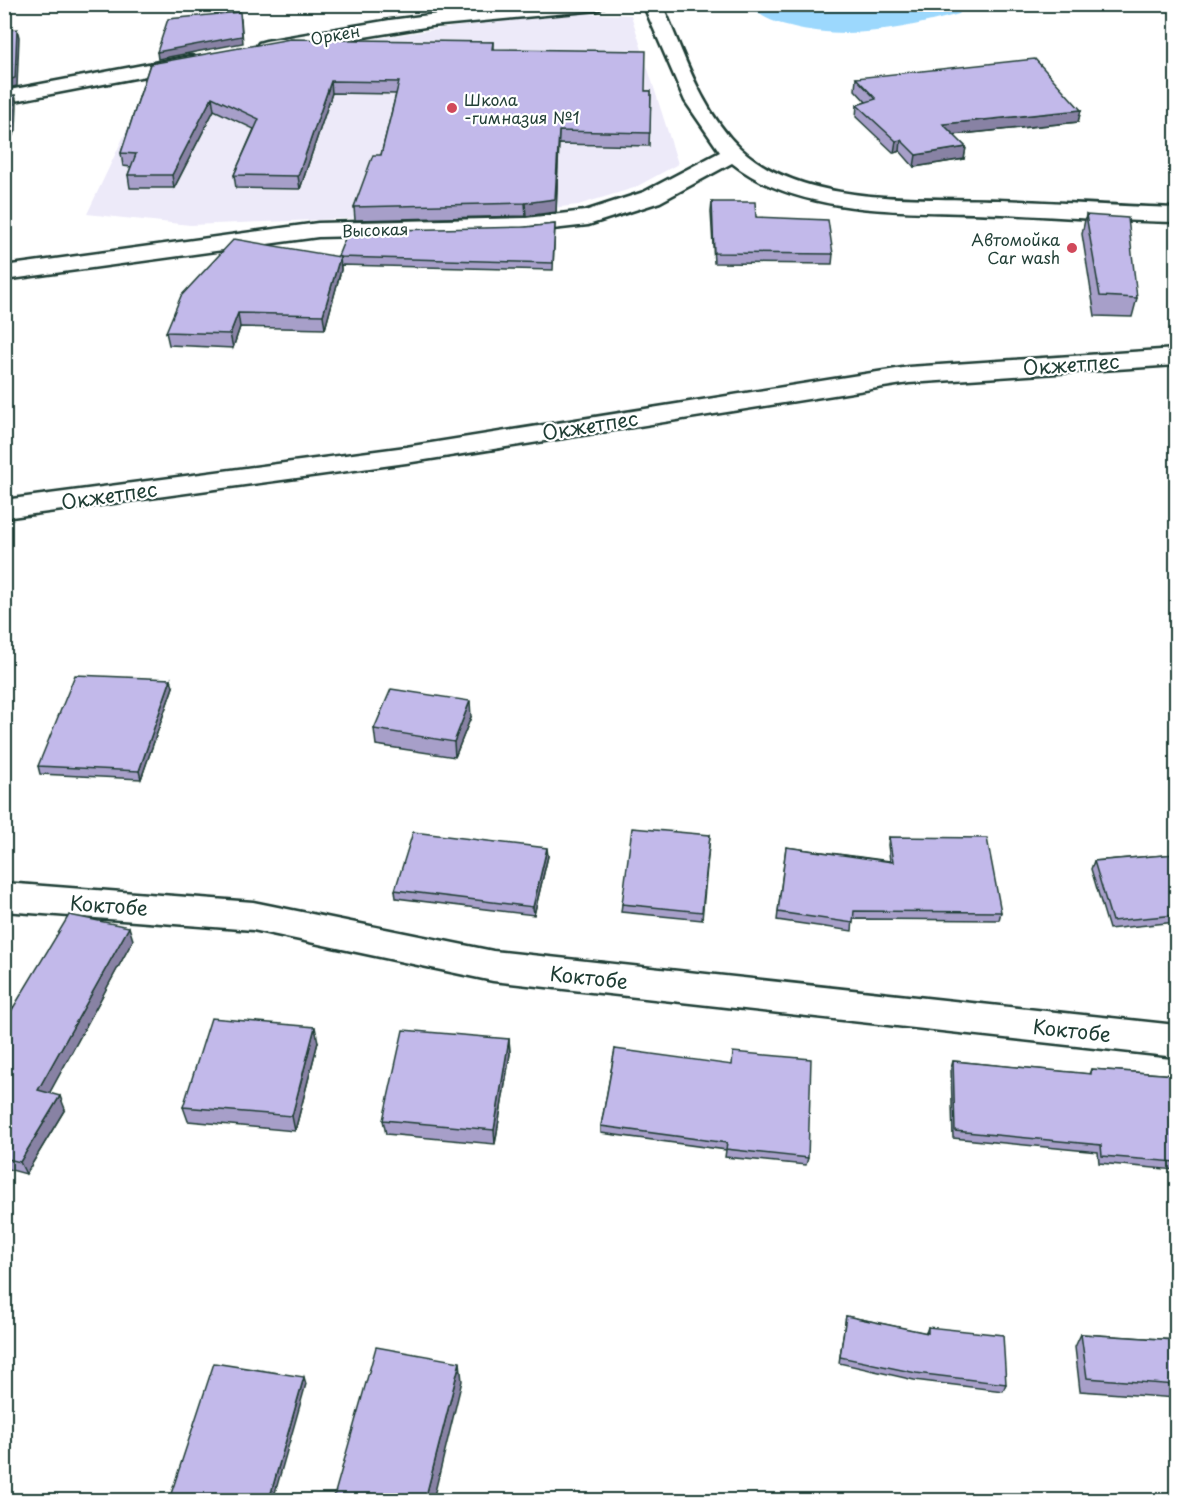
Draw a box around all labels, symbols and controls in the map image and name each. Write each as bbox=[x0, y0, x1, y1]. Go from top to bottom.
street label: Оркен bbox=[308, 18, 362, 50]
place label: Школа -гимназия №1 bbox=[464, 87, 580, 129]
marker: Школа -гимназия №1 bbox=[445, 101, 459, 115]
street label: Высокая bbox=[341, 216, 409, 242]
place label: Автомойка Car wash bbox=[971, 227, 1060, 269]
marker: Автомойка Car wash bbox=[1065, 241, 1079, 255]
street label: Окжетпес bbox=[1022, 346, 1120, 382]
street label: Окжетпес bbox=[540, 403, 640, 447]
street label: Окжетпес bbox=[59, 473, 159, 517]
street label: Коктобе bbox=[69, 887, 149, 923]
street label: Коктобе bbox=[549, 958, 630, 996]
street label: Коктобе bbox=[1032, 1011, 1113, 1049]

